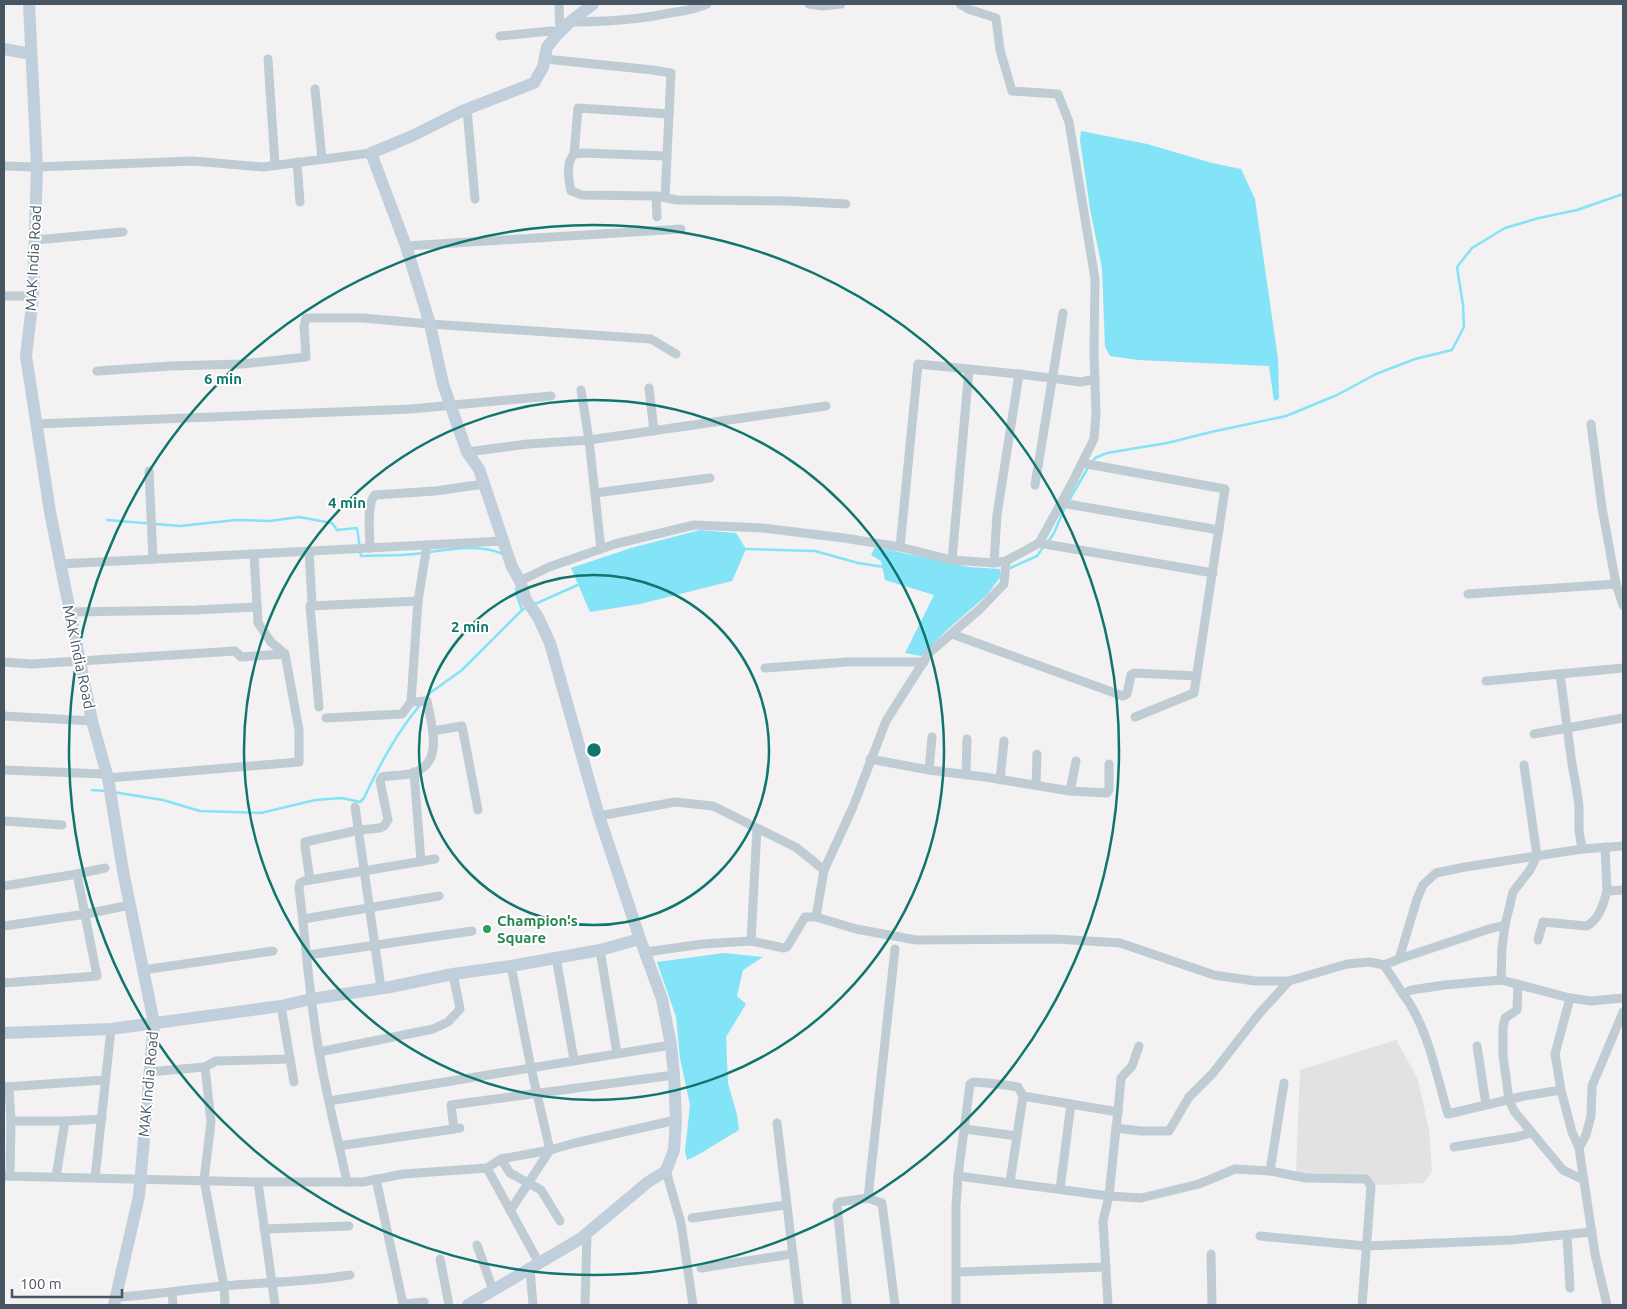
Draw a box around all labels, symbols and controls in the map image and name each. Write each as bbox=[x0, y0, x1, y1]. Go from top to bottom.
street label: MAK India Road bbox=[22, 205, 44, 311]
text: 6 min bbox=[204, 370, 242, 387]
text: 4 min bbox=[328, 494, 366, 511]
street label: MAK India Road bbox=[60, 603, 98, 711]
text: 2 min bbox=[451, 618, 489, 635]
centre of rings bbox=[585, 741, 603, 759]
place label: Champion's Square bbox=[497, 912, 578, 946]
marker: Champion's Square bbox=[481, 923, 493, 935]
street label: MAK India Road bbox=[135, 1031, 161, 1137]
scale bar bbox=[12, 1266, 122, 1298]
text: 100 m bbox=[20, 1275, 62, 1292]

